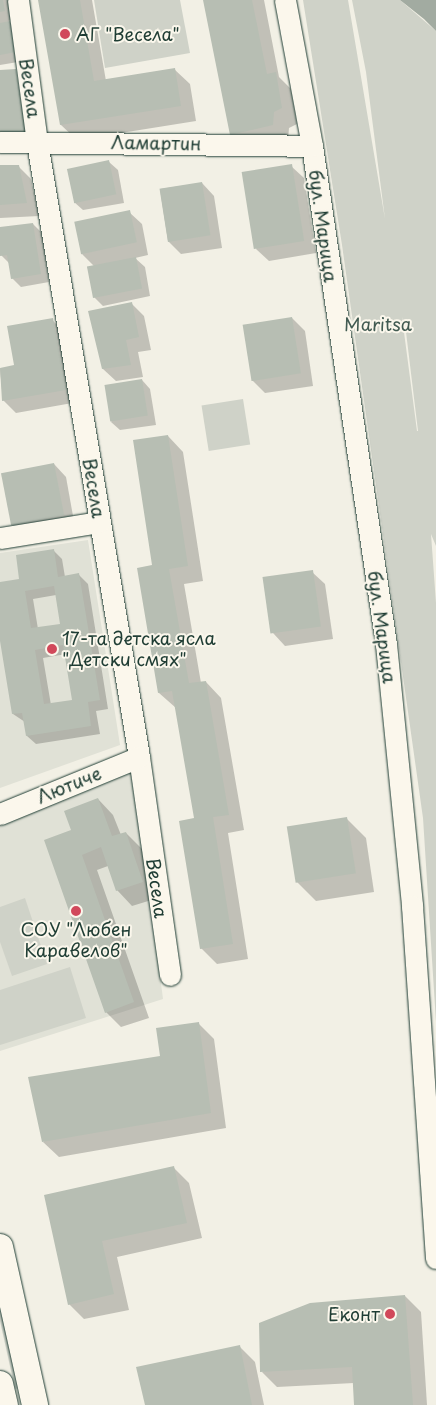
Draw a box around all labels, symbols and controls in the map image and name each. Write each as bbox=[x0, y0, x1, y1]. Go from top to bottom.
place label: АГ "Весела" bbox=[76, 23, 180, 45]
marker: АГ "Весела" bbox=[58, 27, 72, 41]
street label: Весела bbox=[15, 57, 45, 119]
street label: Ламартин bbox=[111, 131, 201, 155]
street label: бул. Марица bbox=[304, 168, 342, 284]
park label: Maritsa bbox=[344, 313, 412, 335]
street label: Весела bbox=[79, 456, 109, 520]
street label: бул. Марица bbox=[363, 569, 401, 685]
place label: 17-та детска ясла "Детски смях" bbox=[62, 628, 218, 670]
marker: 17-та детска ясла "Детски смях" bbox=[46, 643, 58, 655]
street label: Лютиче bbox=[33, 762, 105, 808]
street label: Весела bbox=[142, 857, 172, 919]
marker: СОУ "Любен Каравелов" bbox=[70, 905, 82, 917]
place label: СОУ "Любен Каравелов" bbox=[20, 919, 132, 962]
place label: Еконт bbox=[328, 1303, 380, 1325]
marker: Еконт bbox=[384, 1308, 396, 1320]

